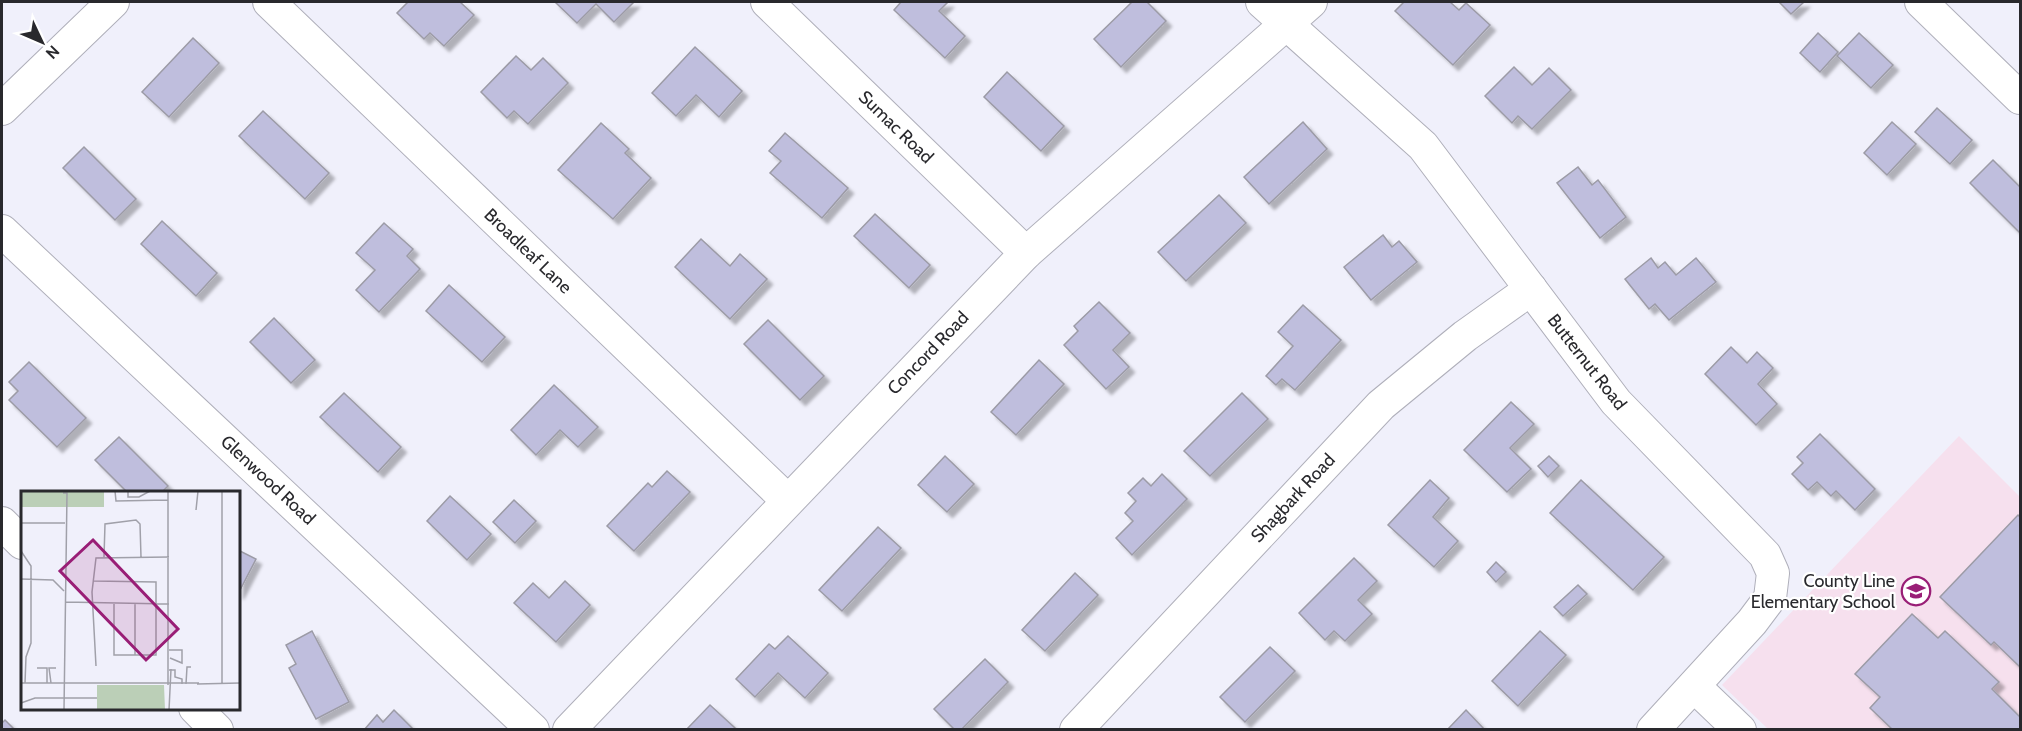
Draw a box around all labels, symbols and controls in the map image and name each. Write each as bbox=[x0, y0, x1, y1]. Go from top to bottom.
north arrow bbox=[12, 12, 72, 72]
text: N bbox=[42, 41, 63, 63]
street label: Sumac Road bbox=[854, 86, 938, 168]
street label: Broadleaf Lane bbox=[480, 204, 576, 298]
street label: Concord Road bbox=[883, 307, 973, 399]
street label: Butternut Road bbox=[1543, 310, 1631, 414]
street label: Glenwood Road bbox=[216, 431, 320, 529]
street label: Shagbark Road bbox=[1246, 449, 1340, 547]
inset map bbox=[21, 491, 240, 710]
place label: County Line Elementary School bbox=[1751, 570, 1896, 613]
school or university icon: County Line Elementary School bbox=[1900, 575, 1932, 607]

